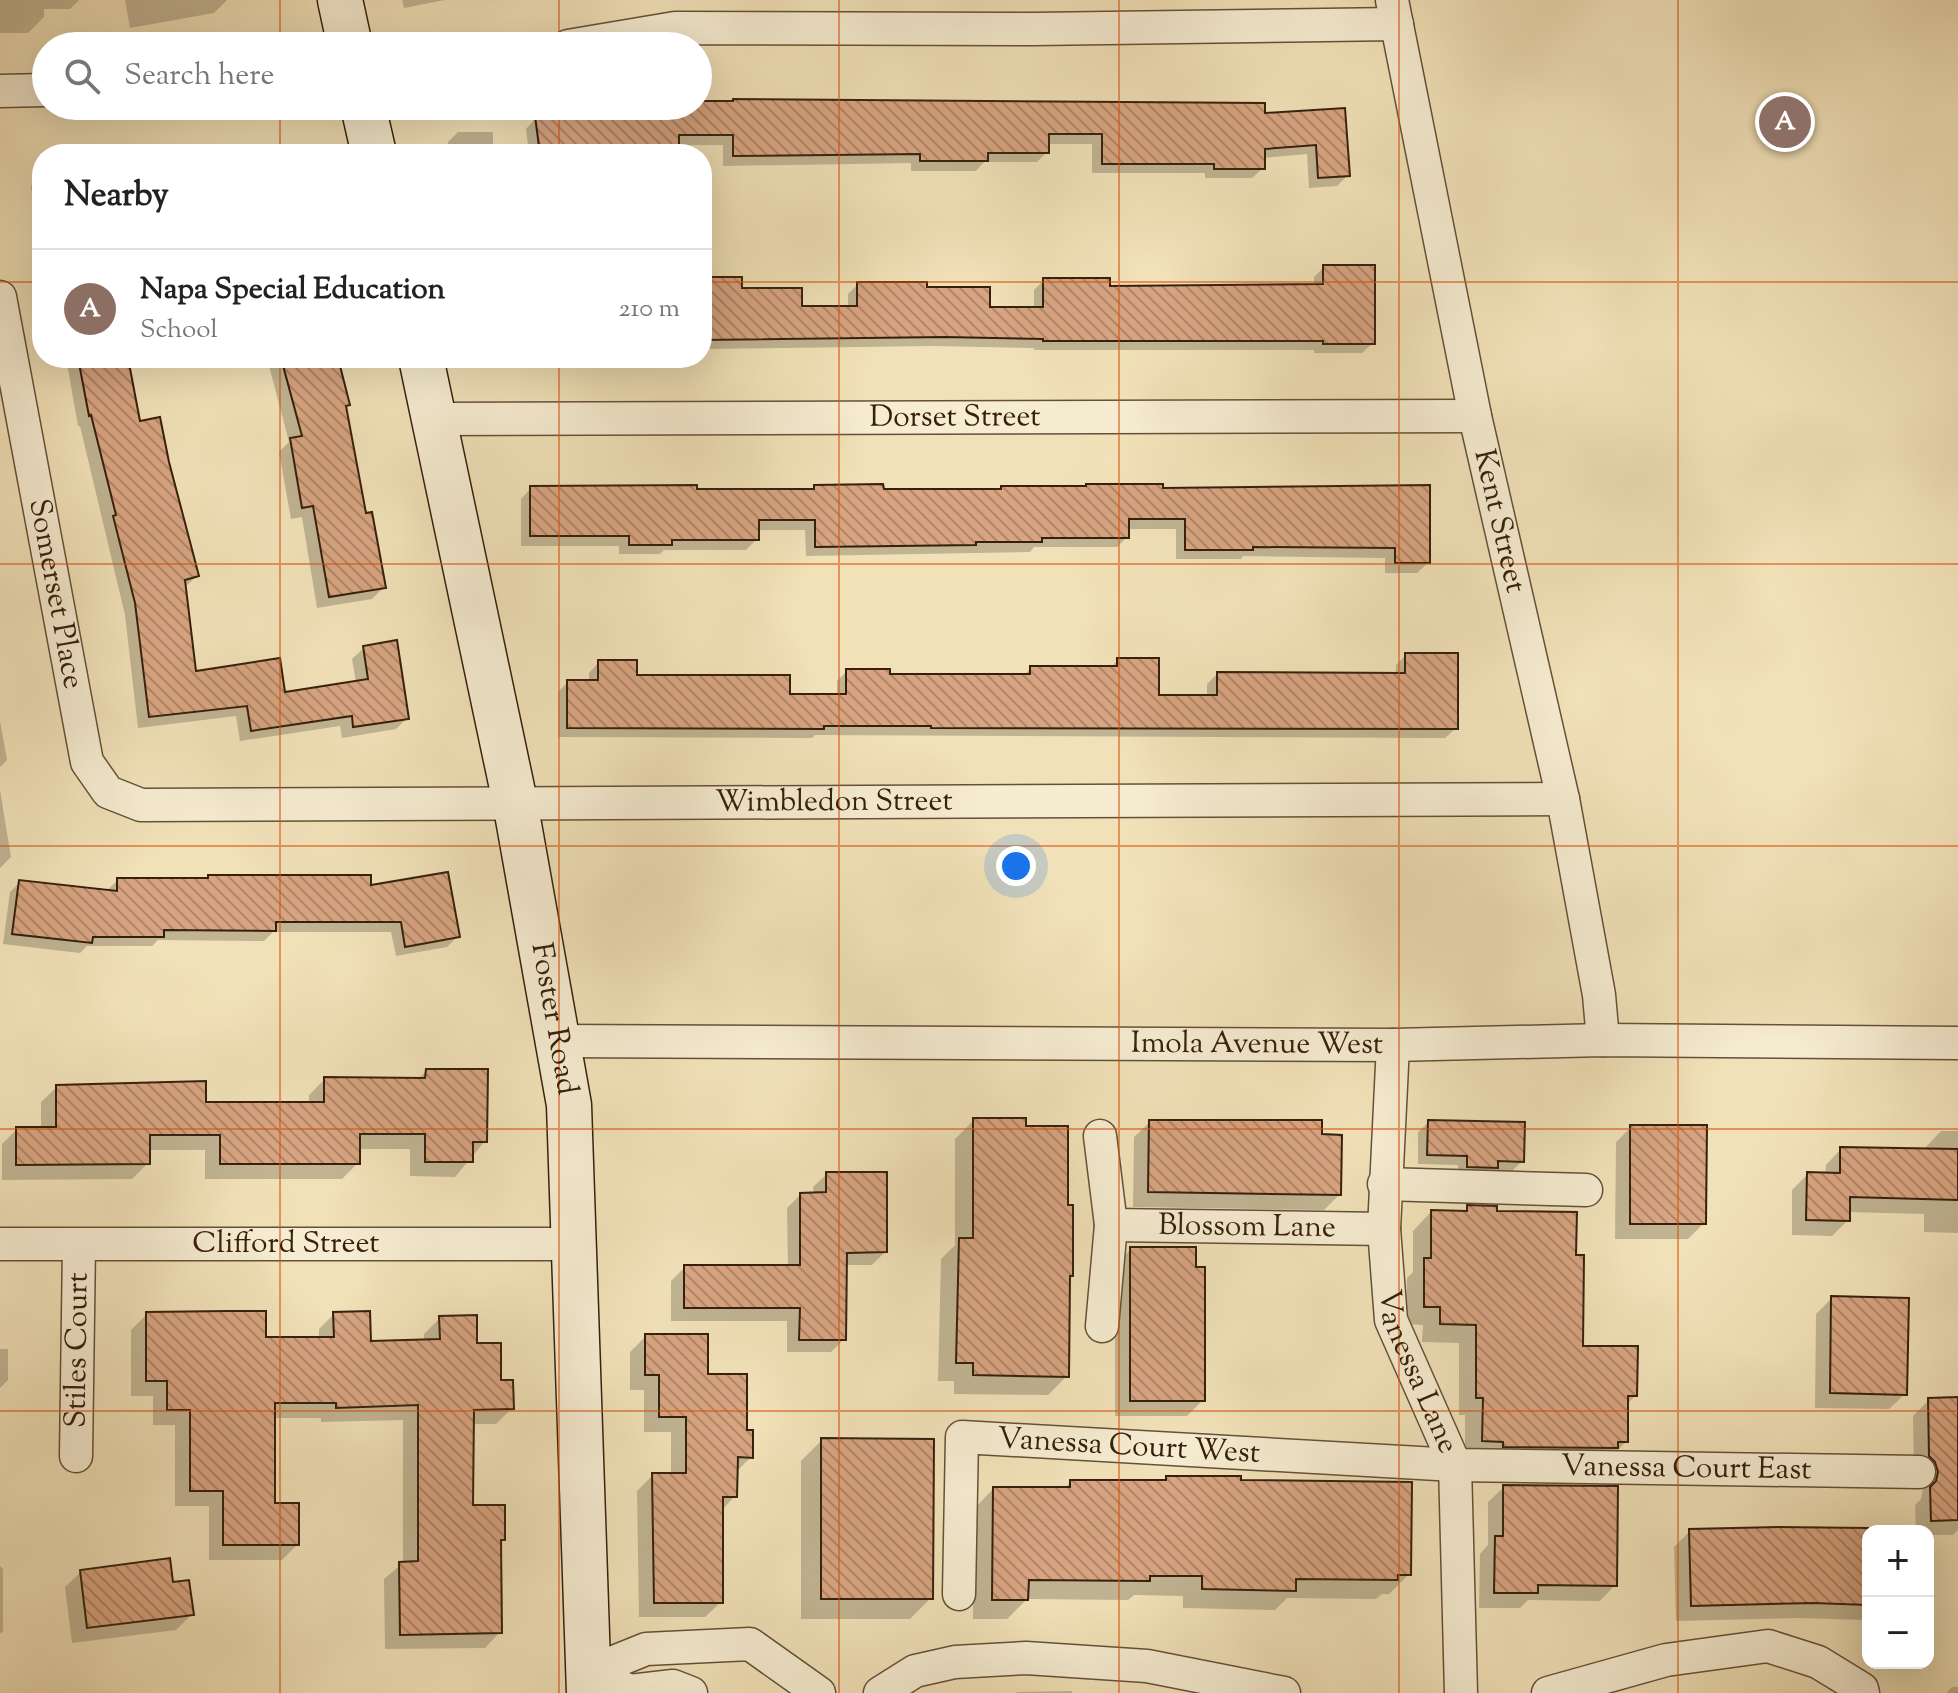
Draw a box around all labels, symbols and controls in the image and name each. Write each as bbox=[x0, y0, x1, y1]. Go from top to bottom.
search box bbox=[32, 32, 712, 120]
icon: search bbox=[60, 54, 104, 98]
text: Search here bbox=[124, 55, 274, 98]
pin: A bbox=[1759, 92, 1811, 152]
text: Nearby bbox=[64, 172, 169, 221]
text: Napa Special Education bbox=[140, 269, 445, 312]
text: A bbox=[79, 291, 101, 328]
text: 210 m bbox=[618, 291, 680, 328]
text: School bbox=[140, 312, 218, 349]
street label: Dorset Street bbox=[869, 396, 1041, 439]
street label: Kent Street bbox=[1462, 445, 1536, 597]
street label: Somerset Place bbox=[17, 495, 94, 692]
street label: Wimbledon Street bbox=[715, 780, 953, 824]
your location bbox=[996, 846, 1036, 886]
street label: Foster Road bbox=[519, 939, 588, 1098]
street label: Imola Avenue West bbox=[1131, 1022, 1383, 1066]
street label: Blossom Lane bbox=[1158, 1204, 1336, 1250]
street label: Clifford Street bbox=[192, 1223, 380, 1266]
street label: Stiles Court bbox=[55, 1272, 100, 1428]
street label: Vanessa Lane bbox=[1367, 1288, 1469, 1460]
street label: Vanessa Court West bbox=[996, 1418, 1261, 1475]
street label: Vanessa Court East bbox=[1561, 1445, 1812, 1492]
map controls bbox=[1862, 1525, 1934, 1669]
button: + bbox=[1862, 1525, 1934, 1597]
button: − bbox=[1862, 1597, 1934, 1669]

